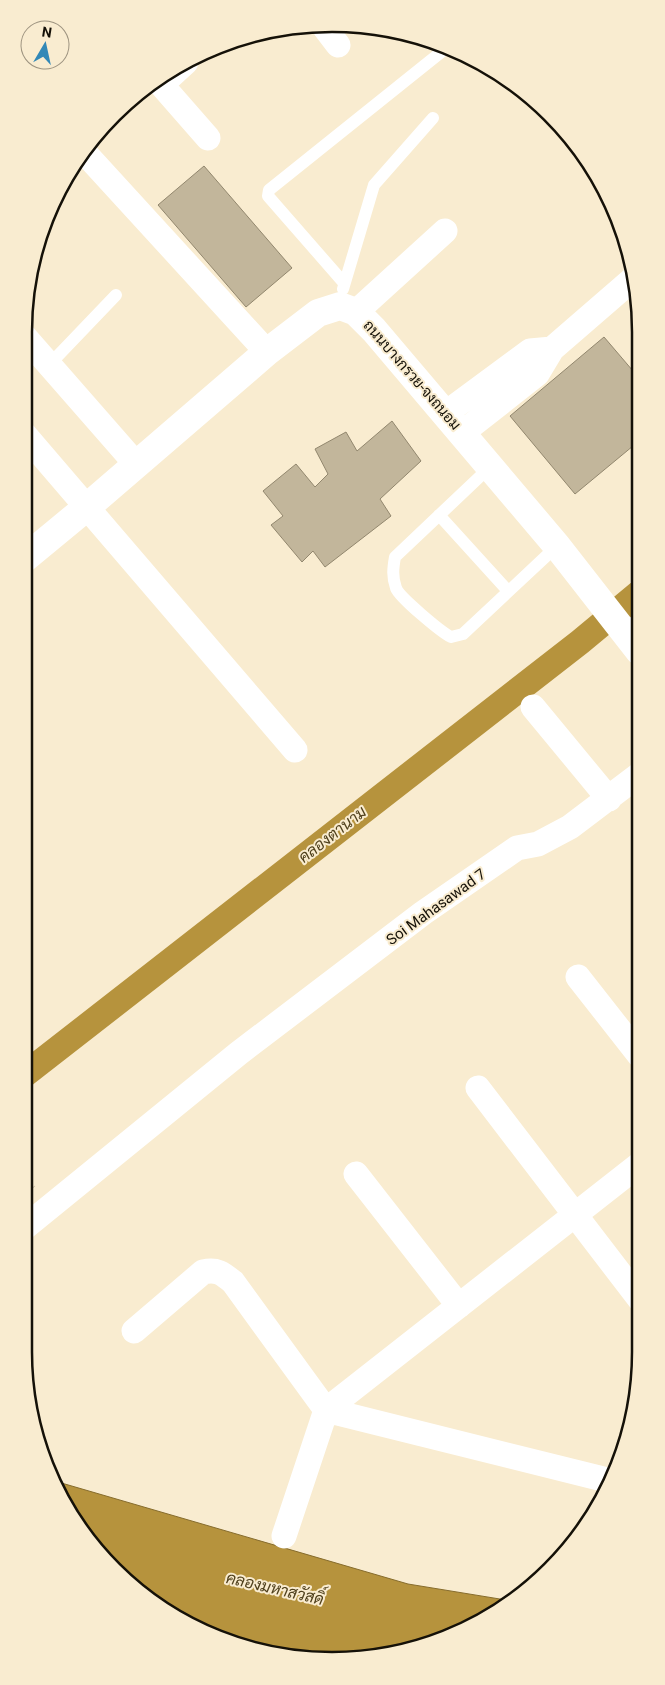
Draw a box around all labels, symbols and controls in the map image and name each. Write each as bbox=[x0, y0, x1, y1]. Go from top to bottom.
north arrow bbox=[20, 20, 70, 70]
text: N bbox=[41, 23, 53, 41]
street label: ถนนบางกรวย-จงถนอม bbox=[360, 317, 464, 433]
water label: คลองตานาม bbox=[295, 802, 370, 867]
street label: Soi Mahasawad 7 bbox=[383, 865, 489, 949]
water label: คลองมหาสวัสดิ์ bbox=[224, 1563, 329, 1610]

